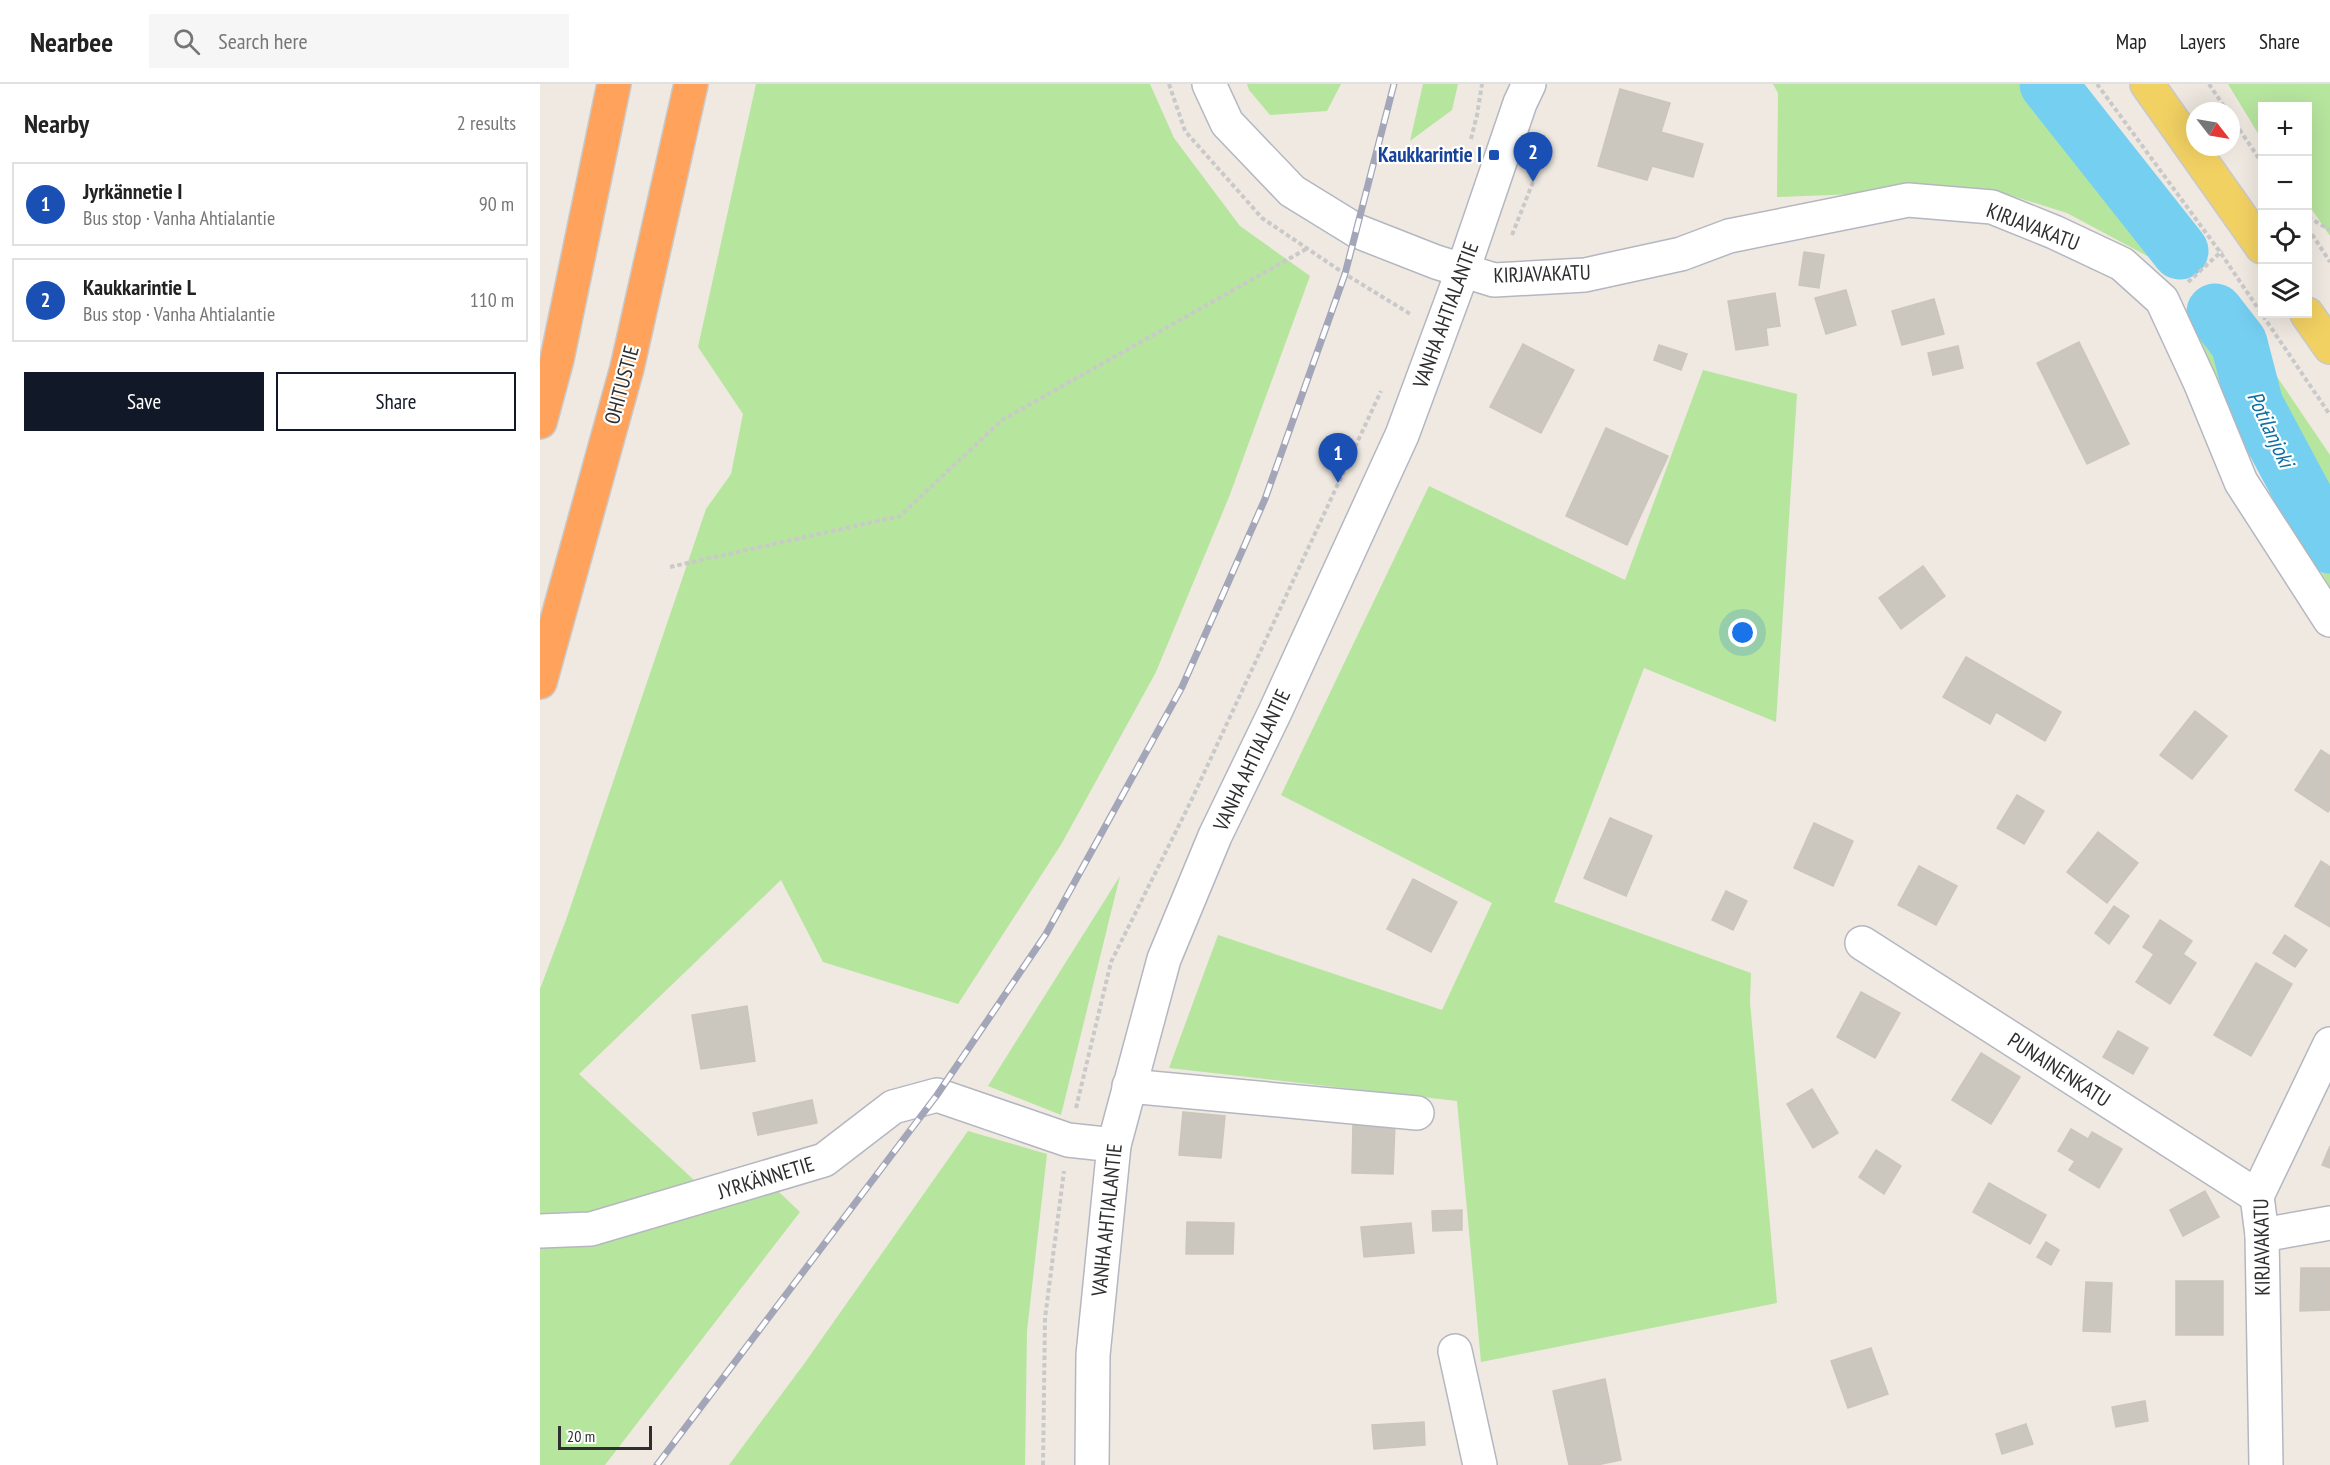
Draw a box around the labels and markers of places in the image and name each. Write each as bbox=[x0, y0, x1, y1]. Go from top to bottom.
pin: 2 bbox=[1514, 132, 1552, 182]
place label: Kaukkarintie I bbox=[1378, 141, 1482, 168]
marker: Kaukkarintie I bbox=[1487, 148, 1501, 162]
pin: 1 bbox=[1318, 434, 1358, 483]

